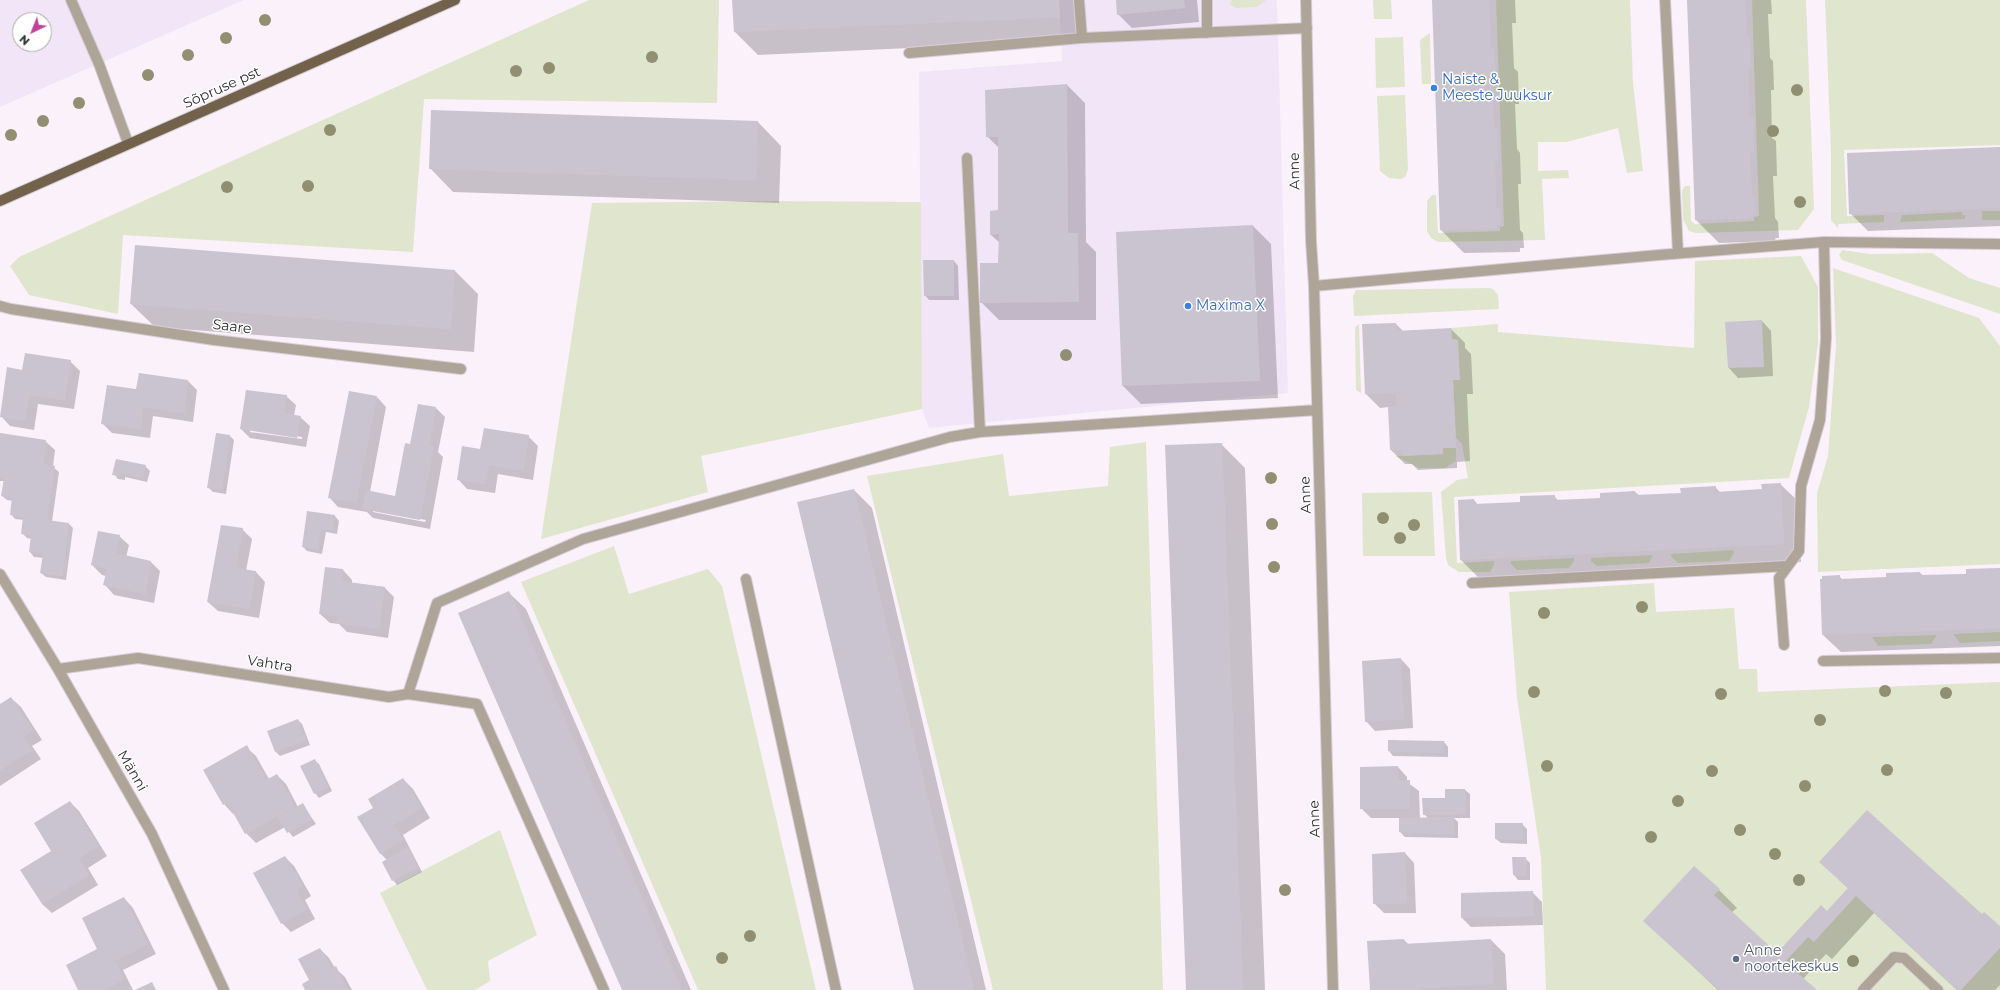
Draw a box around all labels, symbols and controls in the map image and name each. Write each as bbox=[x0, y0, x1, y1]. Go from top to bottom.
north arrow bbox=[12, 12, 52, 52]
text: N bbox=[16, 32, 33, 48]
street label: Sõpruse pst bbox=[181, 63, 263, 113]
place label: Naiste & Meeste Juuksur bbox=[1442, 72, 1552, 104]
marker: Naiste & Meeste Juuksur bbox=[1429, 83, 1439, 93]
street label: Anne bbox=[1286, 152, 1304, 190]
place label: Maxima X bbox=[1196, 298, 1265, 314]
marker: Maxima X bbox=[1183, 301, 1193, 311]
street label: Saare bbox=[212, 316, 252, 338]
street label: Anne bbox=[1297, 476, 1315, 514]
street label: Vahtra bbox=[246, 652, 294, 676]
street label: Männi bbox=[114, 748, 150, 794]
street label: Anne bbox=[1306, 800, 1324, 838]
place label: Anne noortekeskus bbox=[1744, 943, 1839, 976]
marker: Anne noortekeskus bbox=[1731, 954, 1741, 964]

